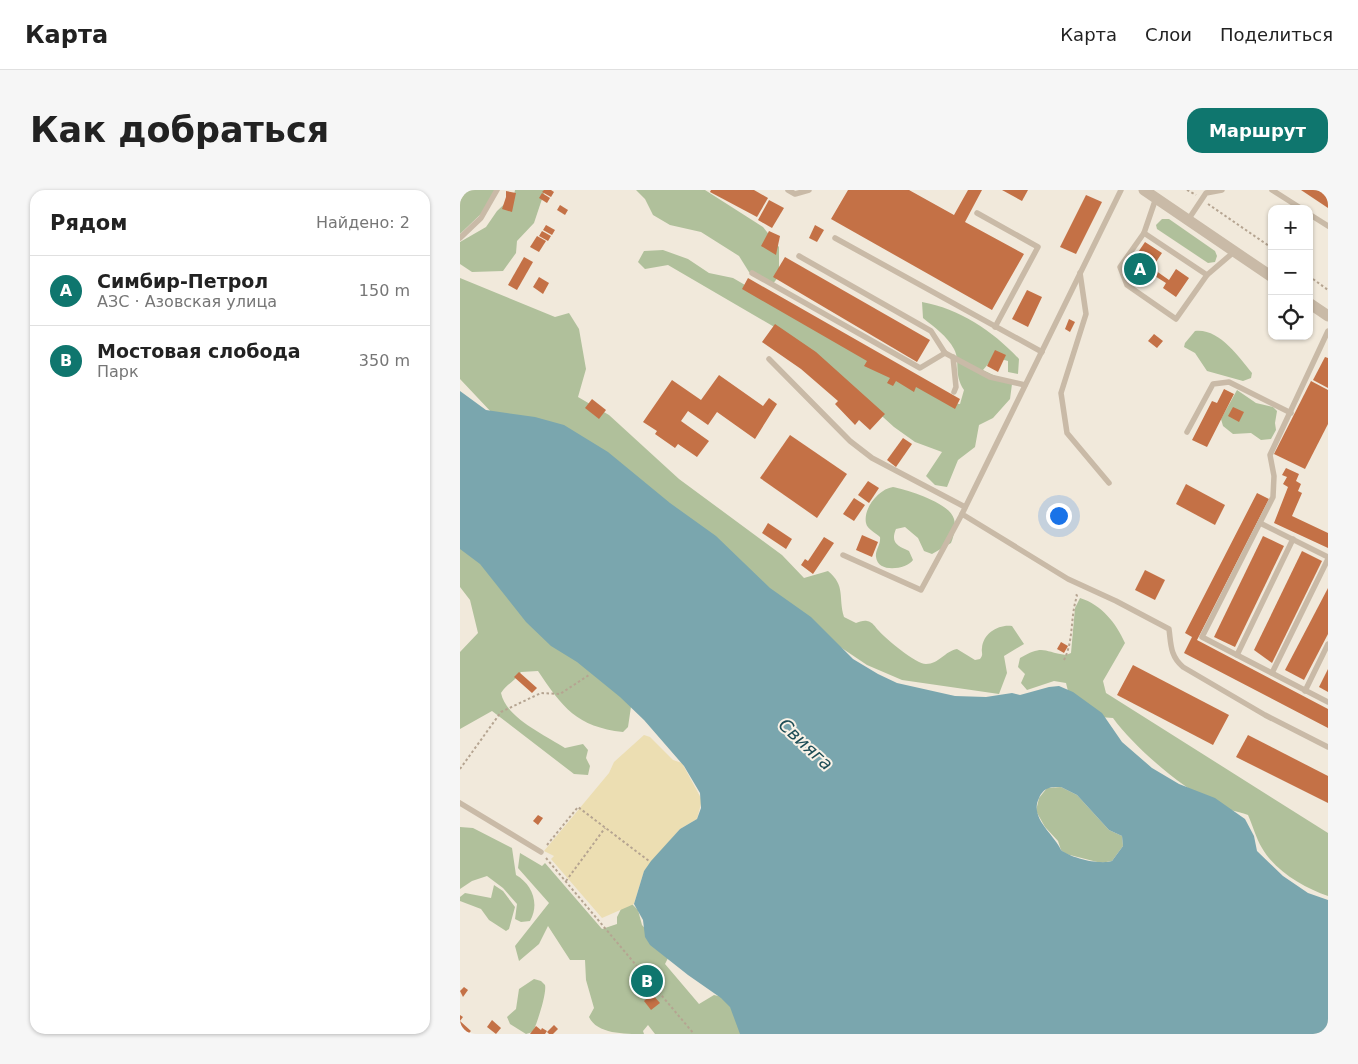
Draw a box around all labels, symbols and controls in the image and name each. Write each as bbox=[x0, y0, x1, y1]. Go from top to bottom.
text: Карта bbox=[25, 21, 108, 49]
text: Карта bbox=[1060, 24, 1117, 45]
text: Слои bbox=[1145, 24, 1192, 45]
text: Поделиться bbox=[1220, 24, 1333, 45]
button: Маршрут bbox=[1187, 108, 1328, 153]
text: Как добраться bbox=[30, 110, 329, 150]
map controls bbox=[1268, 205, 1313, 340]
button: + bbox=[1268, 205, 1313, 250]
text: Рядом bbox=[50, 211, 127, 235]
text: Найдено: 2 bbox=[316, 213, 410, 232]
pin: A bbox=[1124, 250, 1156, 288]
button: − bbox=[1268, 250, 1313, 295]
text: Симбир-Петрол bbox=[97, 270, 268, 292]
text: A bbox=[60, 281, 72, 300]
text: 150 m bbox=[359, 281, 410, 300]
text: АЗС · Азовская улица bbox=[97, 292, 277, 311]
button: locate bbox=[1268, 295, 1313, 340]
text: Мостовая слобода bbox=[97, 340, 301, 362]
text: B bbox=[60, 351, 72, 370]
text: 350 m bbox=[359, 351, 410, 370]
text: Парк bbox=[97, 362, 139, 381]
your location bbox=[1046, 503, 1072, 529]
water label: Свияга bbox=[775, 714, 837, 774]
pin: B bbox=[631, 962, 663, 1000]

